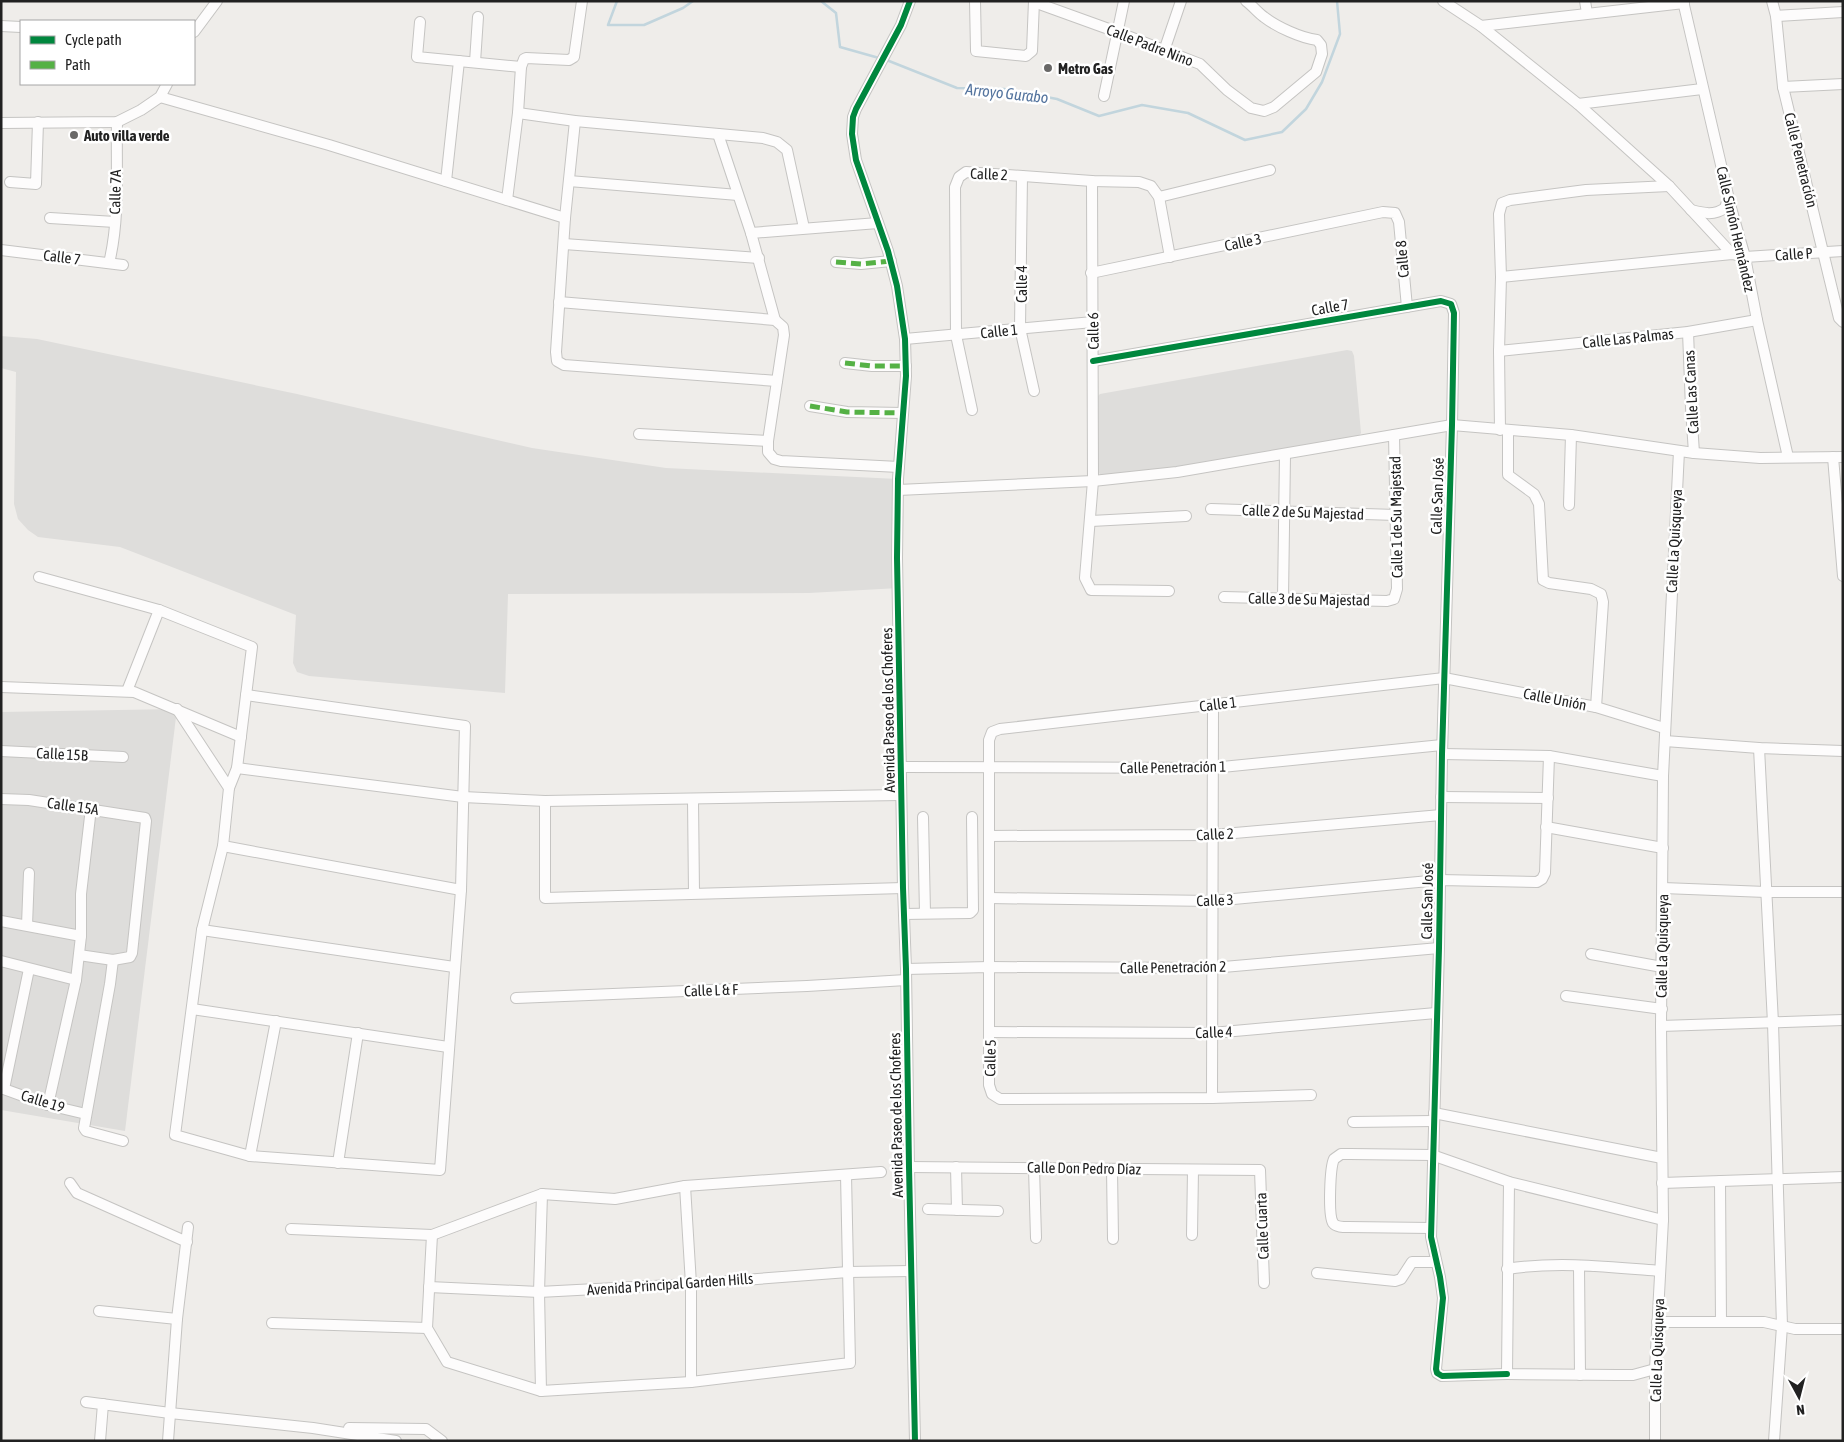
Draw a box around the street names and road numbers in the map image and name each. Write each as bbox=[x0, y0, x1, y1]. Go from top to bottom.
street label: Calle Padre Nino bbox=[1104, 21, 1196, 69]
street label: Calle Penetración bbox=[1781, 111, 1821, 209]
street label: Calle 2 bbox=[970, 165, 1008, 183]
street label: Calle Simón Hernández bbox=[1713, 165, 1759, 294]
street label: Calle 7A bbox=[106, 169, 124, 215]
street label: Calle 3 bbox=[1223, 230, 1263, 254]
street label: Calle 8 bbox=[1392, 240, 1412, 278]
street label: Calle P bbox=[1775, 244, 1813, 264]
street label: Calle 7 bbox=[42, 246, 82, 268]
street label: Calle 4 bbox=[1013, 265, 1030, 303]
street label: Calle 7 bbox=[1310, 295, 1350, 319]
street label: Calle 6 bbox=[1084, 312, 1102, 350]
street label: Calle 1 bbox=[979, 321, 1019, 341]
street label: Calle Las Palmas bbox=[1582, 325, 1674, 351]
street label: Calle Las Canas bbox=[1680, 350, 1702, 434]
street label: Calle 1 de Su Majestad bbox=[1386, 456, 1406, 578]
street label: Calle San José bbox=[1427, 457, 1447, 535]
street label: Calle La Quisqueya bbox=[1663, 489, 1685, 593]
street label: Calle 2 de Su Majestad bbox=[1242, 501, 1364, 523]
street label: Calle 3 de Su Majestad bbox=[1248, 589, 1370, 609]
street label: Avenida Paseo de los Choferes bbox=[878, 627, 898, 793]
street label: Calle Unión bbox=[1522, 685, 1588, 713]
street label: Calle 1 bbox=[1198, 693, 1238, 715]
street label: Calle 15B bbox=[36, 744, 88, 764]
street label: Calle Penetración 1 bbox=[1120, 758, 1226, 776]
street label: Calle 15A bbox=[46, 794, 100, 818]
street label: Calle 2 bbox=[1196, 825, 1234, 843]
street label: Calle San José bbox=[1418, 862, 1436, 940]
street label: Calle 3 bbox=[1196, 891, 1234, 909]
street label: Calle La Quisqueya bbox=[1653, 894, 1671, 998]
street label: Calle Penetración 2 bbox=[1120, 958, 1226, 976]
street label: Calle L & F bbox=[684, 981, 738, 999]
street label: Calle 4 bbox=[1195, 1023, 1233, 1041]
street label: Avenida Paseo de los Choferes bbox=[886, 1032, 906, 1198]
street label: Calle 5 bbox=[981, 1039, 999, 1077]
street label: Calle 19 bbox=[19, 1086, 67, 1116]
street label: Calle Don Pedro Díaz bbox=[1027, 1159, 1142, 1178]
street label: Calle Cuarta bbox=[1252, 1192, 1272, 1260]
street label: Avenida Principal Garden Hills bbox=[586, 1270, 754, 1298]
street label: Calle La Quisqueya bbox=[1647, 1298, 1667, 1402]

